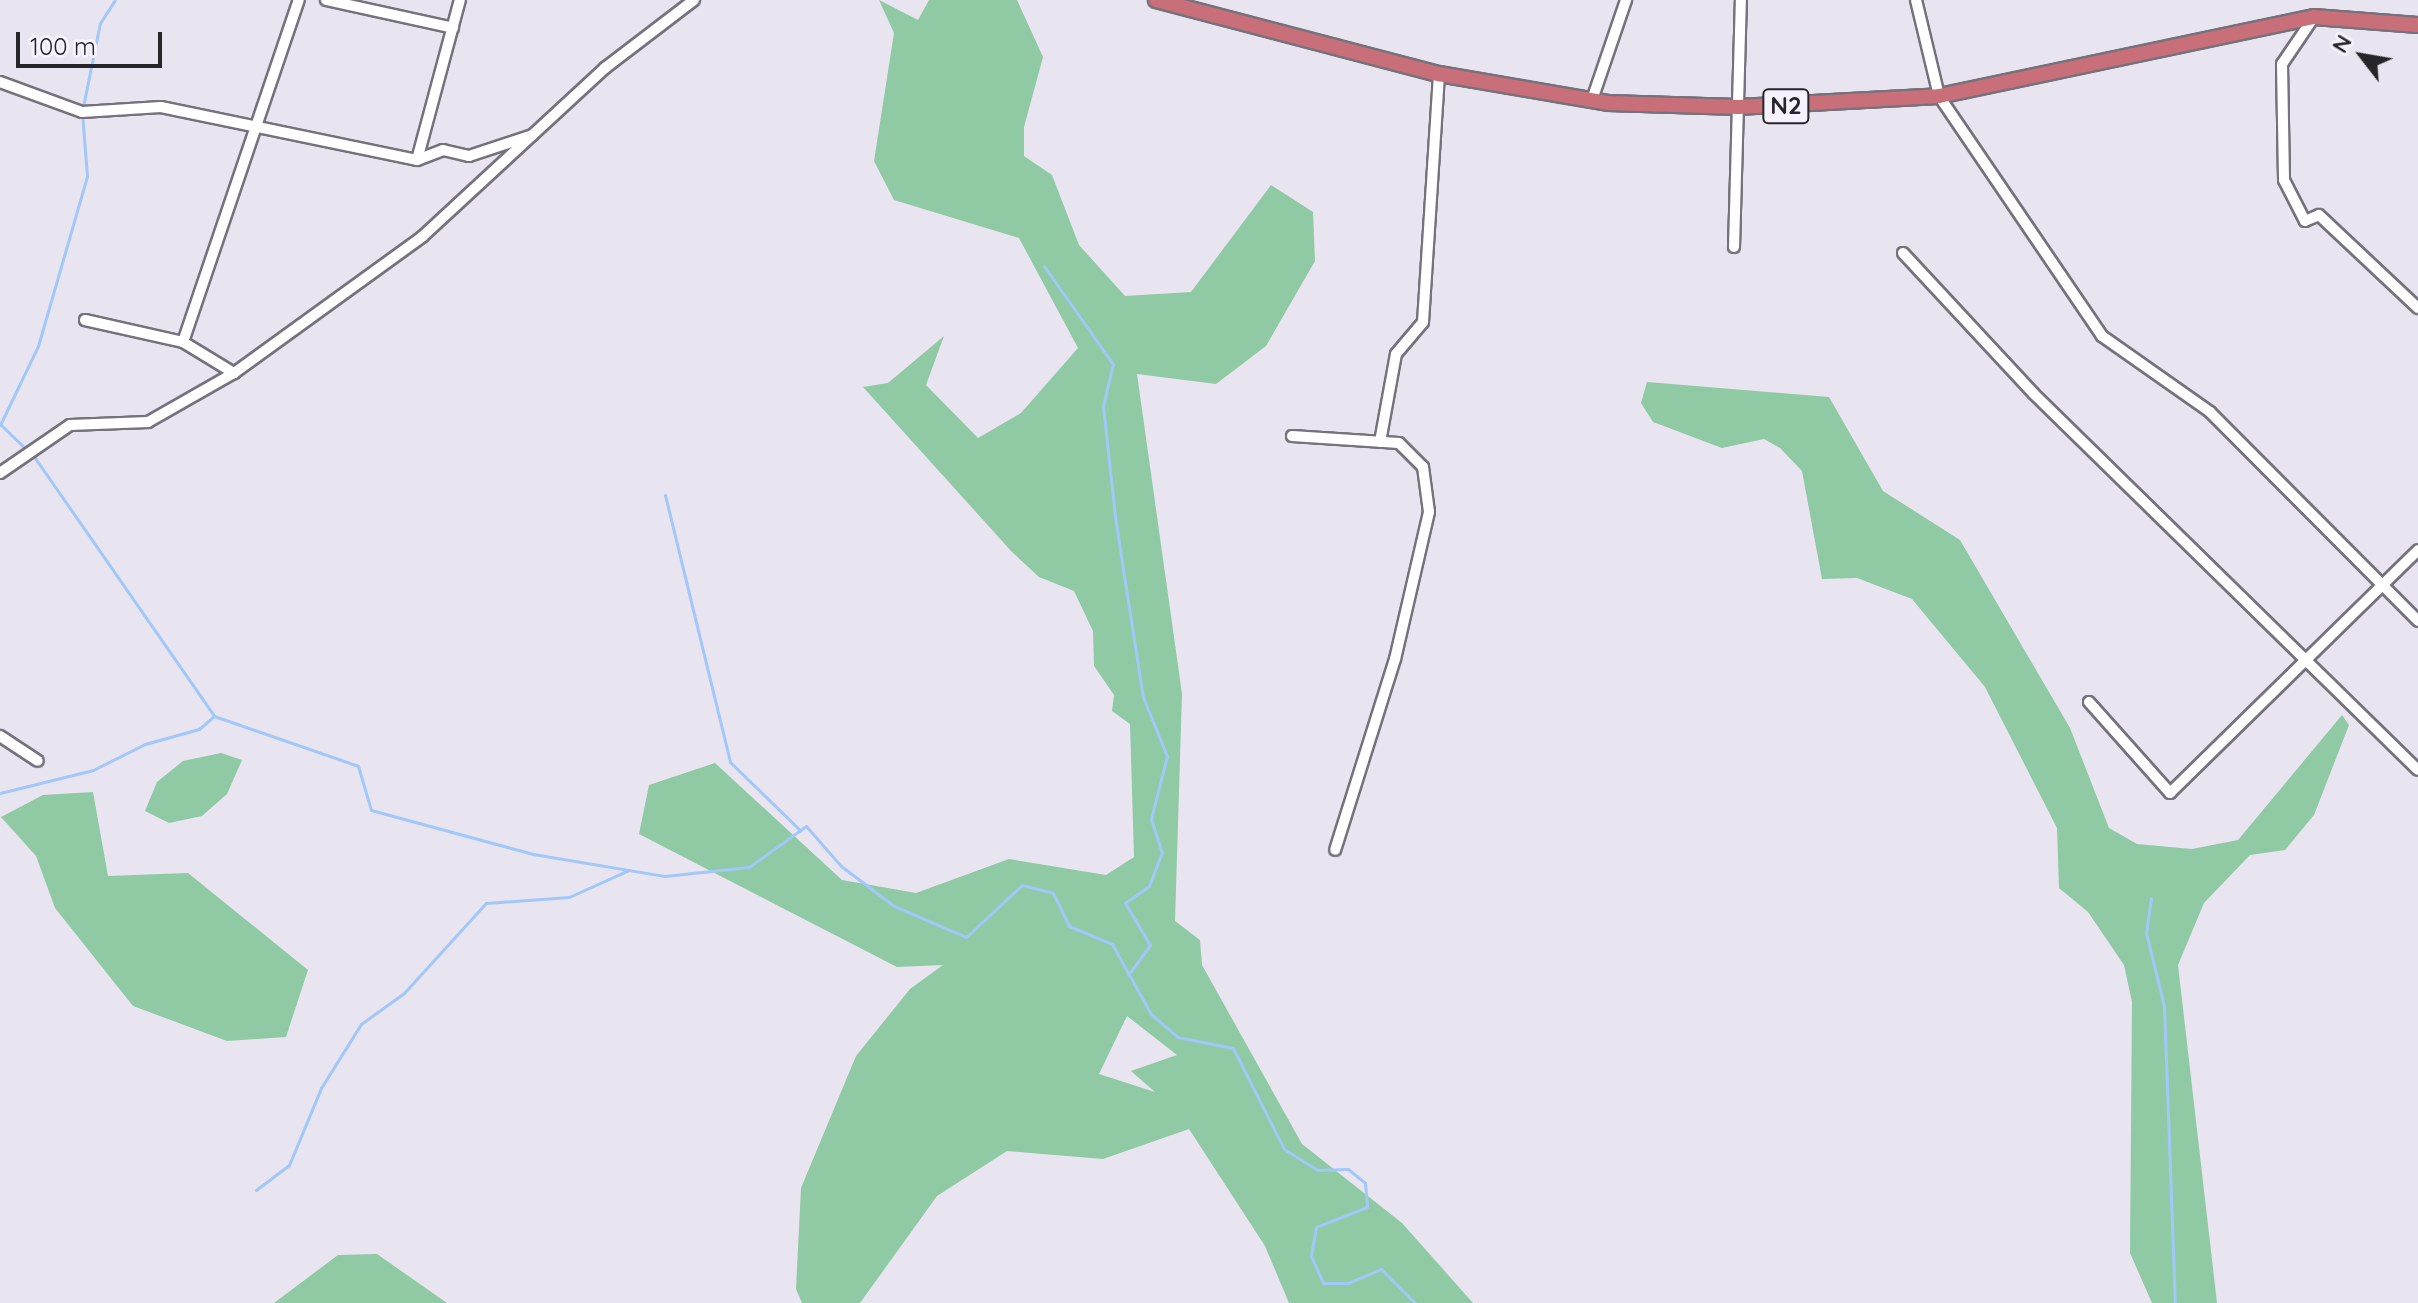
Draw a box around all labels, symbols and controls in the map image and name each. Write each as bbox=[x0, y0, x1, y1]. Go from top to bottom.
scale bar bbox=[20, 16, 166, 66]
north arrow bbox=[2322, 16, 2402, 96]
text: N bbox=[2325, 30, 2358, 58]
text: 100 m bbox=[30, 31, 96, 61]
road number: N2 bbox=[1762, 86, 1810, 126]

